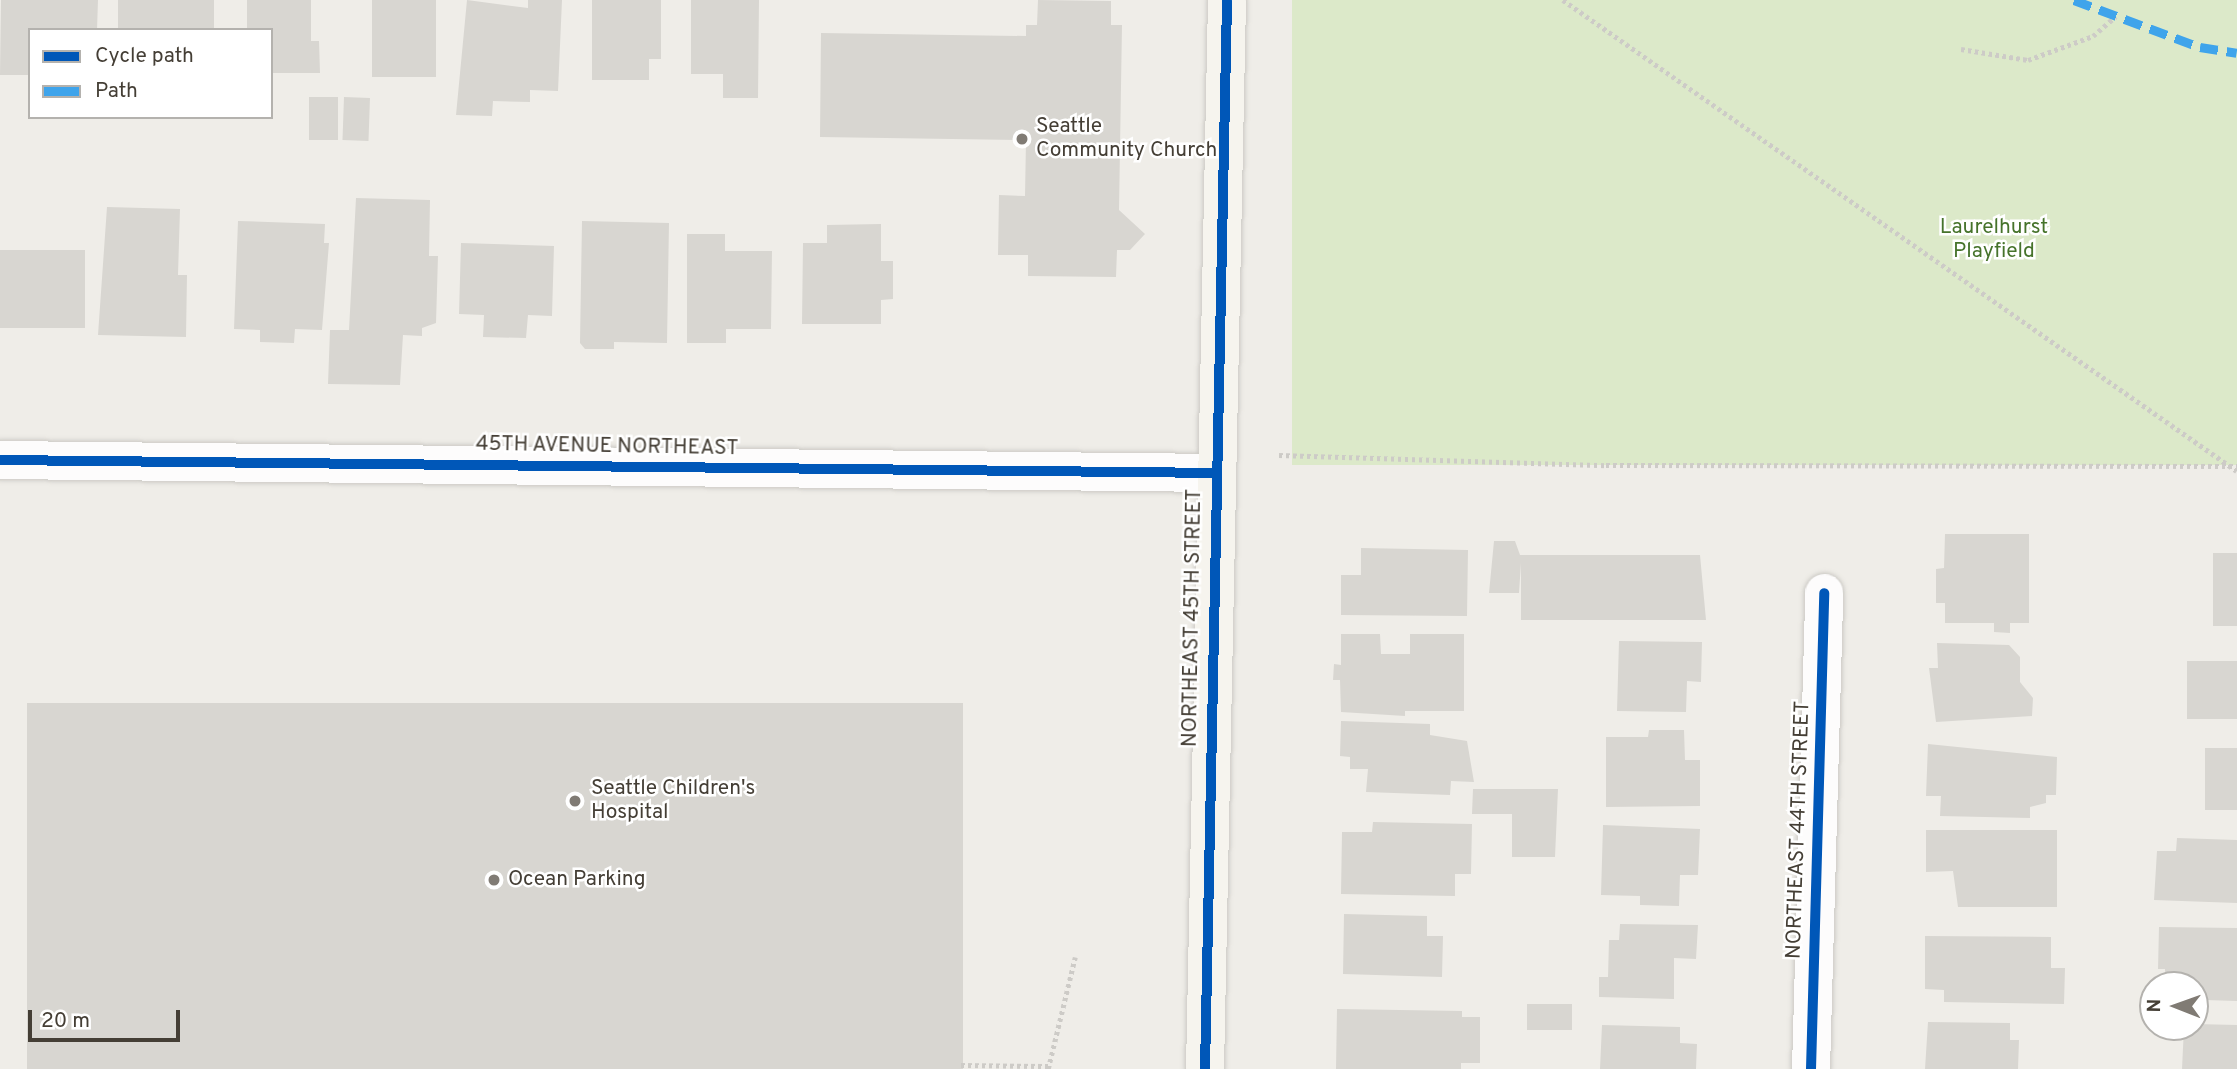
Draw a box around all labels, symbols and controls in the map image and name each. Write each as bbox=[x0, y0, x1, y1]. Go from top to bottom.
legend bbox=[28, 28, 273, 119]
text: Cycle path bbox=[95, 43, 194, 70]
text: Path bbox=[95, 78, 138, 105]
place label: Seattle Community Church bbox=[1036, 114, 1217, 164]
marker: Seattle Community Church bbox=[1014, 131, 1030, 147]
park label: Laurelhurst Playfield bbox=[1940, 215, 2048, 265]
street label: 45TH AVENUE NORTHEAST bbox=[475, 432, 739, 462]
street label: NORTHEAST 45TH STREET bbox=[1178, 488, 1208, 748]
street label: NORTHEAST 44TH STREET bbox=[1782, 700, 1816, 960]
place label: Seattle Children's Hospital bbox=[591, 776, 755, 826]
marker: Seattle Children's Hospital bbox=[565, 791, 585, 811]
place label: Ocean Parking bbox=[508, 867, 646, 893]
marker: Ocean Parking bbox=[486, 872, 502, 888]
north arrow bbox=[2139, 971, 2209, 1041]
scale bar bbox=[32, 996, 184, 1040]
text: N bbox=[2143, 999, 2167, 1013]
text: 20 m bbox=[41, 1008, 90, 1035]

